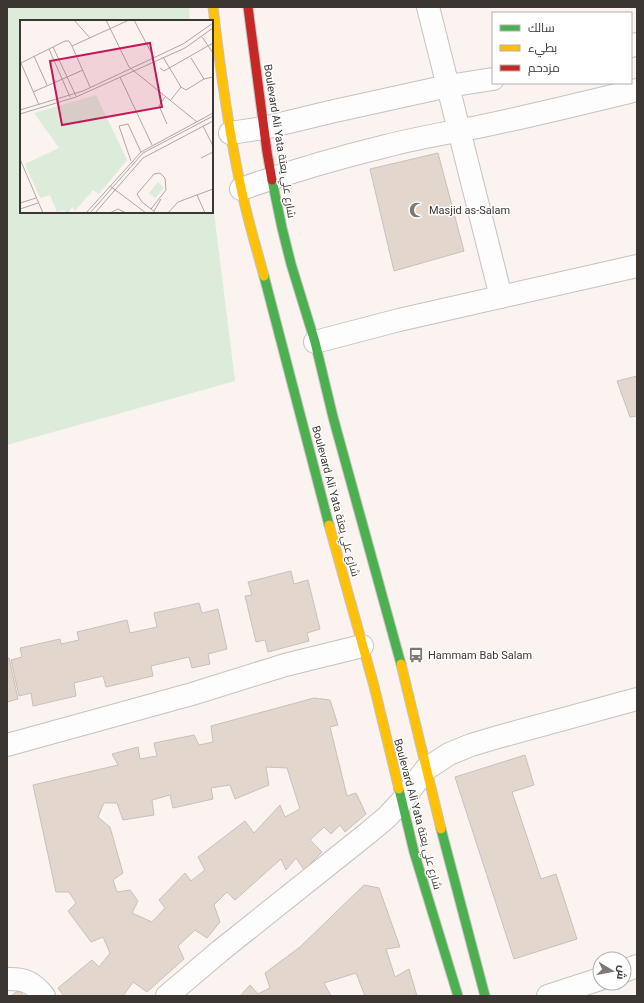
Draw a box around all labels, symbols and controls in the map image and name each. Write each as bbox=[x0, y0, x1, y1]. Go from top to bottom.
legend bbox=[492, 12, 632, 84]
inset map bbox=[20, 20, 213, 213]
text: سالك bbox=[528, 21, 555, 35]
text: بطيء bbox=[528, 41, 557, 58]
text: مزدحم bbox=[528, 61, 560, 76]
street label: Boulevard Ali Yata شارع علي يعتة bbox=[259, 63, 298, 219]
mosque icon: Masjid as-Salam bbox=[408, 201, 426, 219]
place label: Masjid as-Salam bbox=[429, 204, 510, 217]
street label: Boulevard Ali Yata شارع علي يعتة bbox=[307, 424, 362, 578]
bus stop icon: Hammam Bab Salam bbox=[407, 646, 425, 664]
place label: Hammam Bab Salam bbox=[428, 649, 532, 662]
street label: Boulevard Ali Yata شارع علي يعتة bbox=[389, 737, 444, 891]
north arrow bbox=[592, 951, 632, 991]
text: ش bbox=[614, 965, 629, 981]

